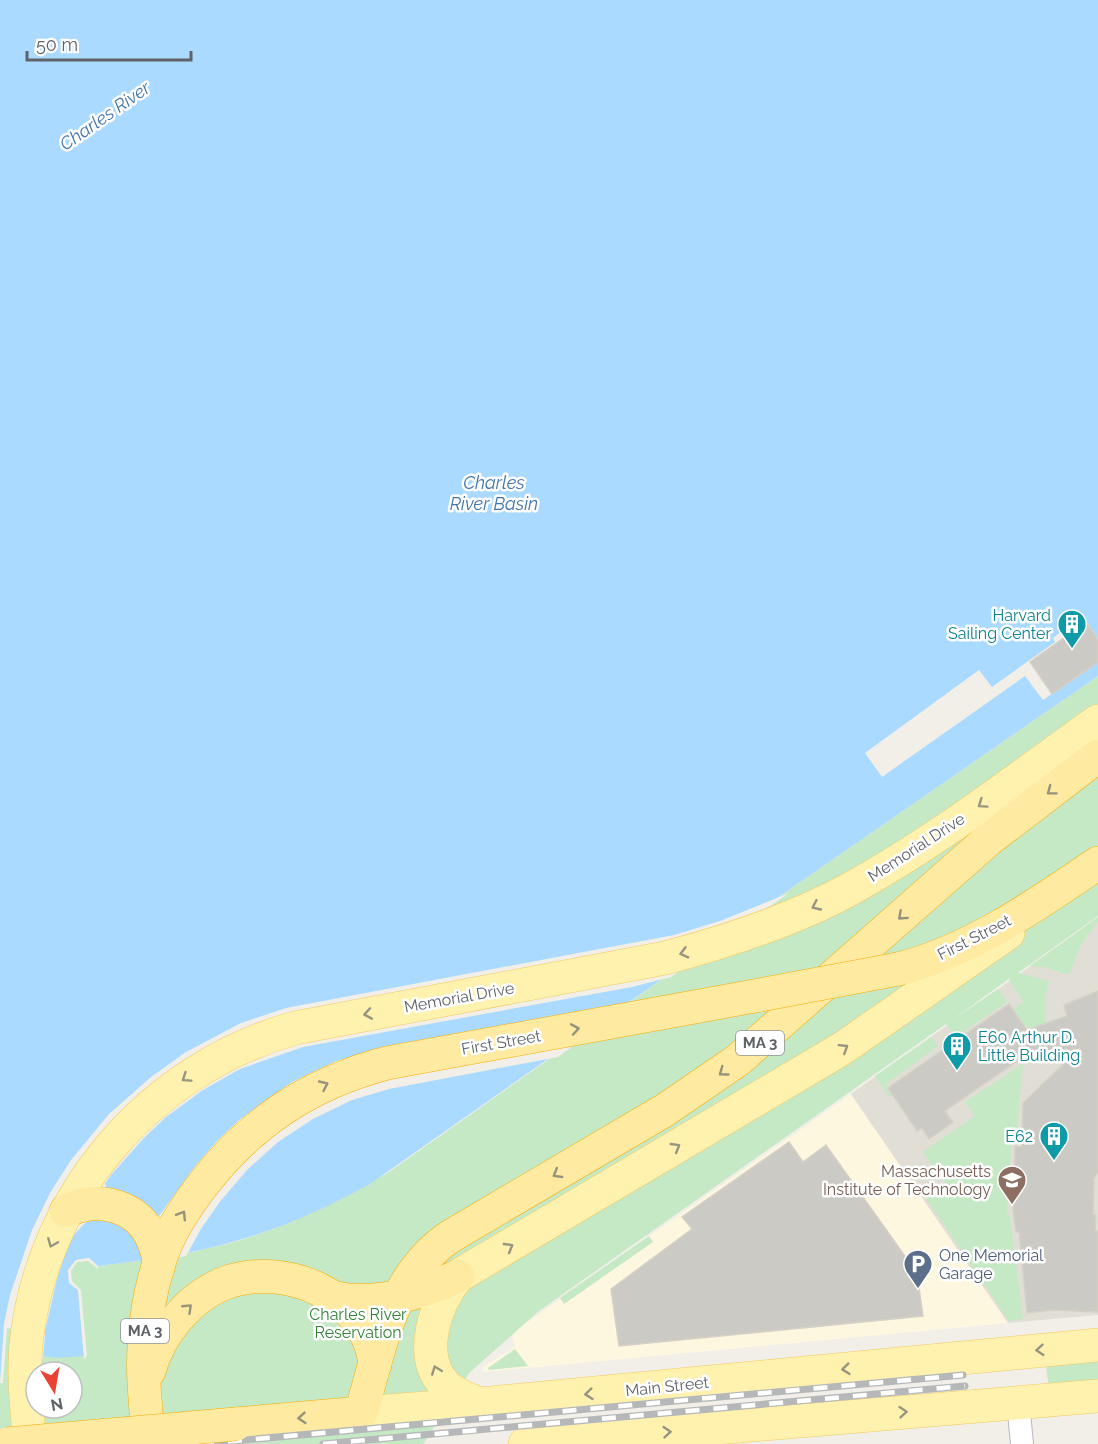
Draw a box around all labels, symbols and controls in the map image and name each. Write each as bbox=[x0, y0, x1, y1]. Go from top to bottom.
scale bar bbox=[27, 24, 190, 62]
text: 50 m bbox=[36, 34, 78, 55]
water label: Charles River bbox=[55, 76, 155, 154]
water label: Charles River Basin bbox=[450, 472, 538, 514]
place label: Harvard Sailing Center bbox=[948, 606, 1051, 643]
building icon: Harvard Sailing Center bbox=[1056, 608, 1088, 650]
one-way arrow bbox=[1047, 783, 1058, 794]
one-way arrow bbox=[978, 797, 989, 808]
street label: Memorial Drive bbox=[864, 809, 968, 886]
one-way arrow bbox=[812, 898, 823, 910]
one-way arrow bbox=[898, 909, 909, 920]
street label: First Street bbox=[934, 911, 1015, 964]
one-way arrow bbox=[679, 946, 689, 959]
street label: Memorial Drive bbox=[403, 978, 516, 1017]
one-way arrow bbox=[364, 1007, 374, 1020]
one-way arrow bbox=[570, 1023, 580, 1035]
street label: First Street bbox=[460, 1026, 543, 1059]
place label: E60 Arthur D. Little Building bbox=[978, 1028, 1080, 1065]
building icon: E60 Arthur D. Little Building bbox=[941, 1030, 973, 1072]
road number: MA 3 bbox=[736, 1031, 784, 1055]
one-way arrow bbox=[838, 1043, 848, 1055]
one-way arrow bbox=[719, 1064, 730, 1075]
one-way arrow bbox=[182, 1071, 193, 1082]
one-way arrow bbox=[317, 1081, 328, 1093]
building icon: E62 bbox=[1038, 1120, 1070, 1162]
place label: E62 bbox=[1005, 1127, 1033, 1146]
one-way arrow bbox=[670, 1143, 680, 1155]
place label: Massachusetts Institute of Technology bbox=[823, 1162, 991, 1199]
school or university icon: Massachusetts Institute of Technology bbox=[996, 1164, 1028, 1206]
one-way arrow bbox=[553, 1166, 563, 1178]
one-way arrow bbox=[175, 1211, 187, 1221]
one-way arrow bbox=[47, 1237, 59, 1248]
one-way arrow bbox=[503, 1242, 513, 1254]
place label: One Memorial Garage bbox=[939, 1246, 1044, 1283]
parking icon: One Memorial Garage bbox=[902, 1248, 934, 1290]
one-way arrow bbox=[181, 1305, 192, 1316]
park label: Charles River Reservation bbox=[309, 1305, 407, 1342]
road number: MA 3 bbox=[121, 1319, 169, 1343]
one-way arrow bbox=[1035, 1343, 1044, 1356]
north arrow bbox=[24, 1360, 84, 1420]
one-way arrow bbox=[841, 1362, 850, 1375]
one-way arrow bbox=[431, 1365, 444, 1375]
street label: Main Street bbox=[624, 1373, 710, 1400]
one-way arrow bbox=[584, 1387, 593, 1400]
text: N bbox=[49, 1394, 65, 1415]
one-way arrow bbox=[899, 1405, 908, 1418]
one-way arrow bbox=[298, 1411, 307, 1424]
one-way arrow bbox=[663, 1426, 672, 1439]

